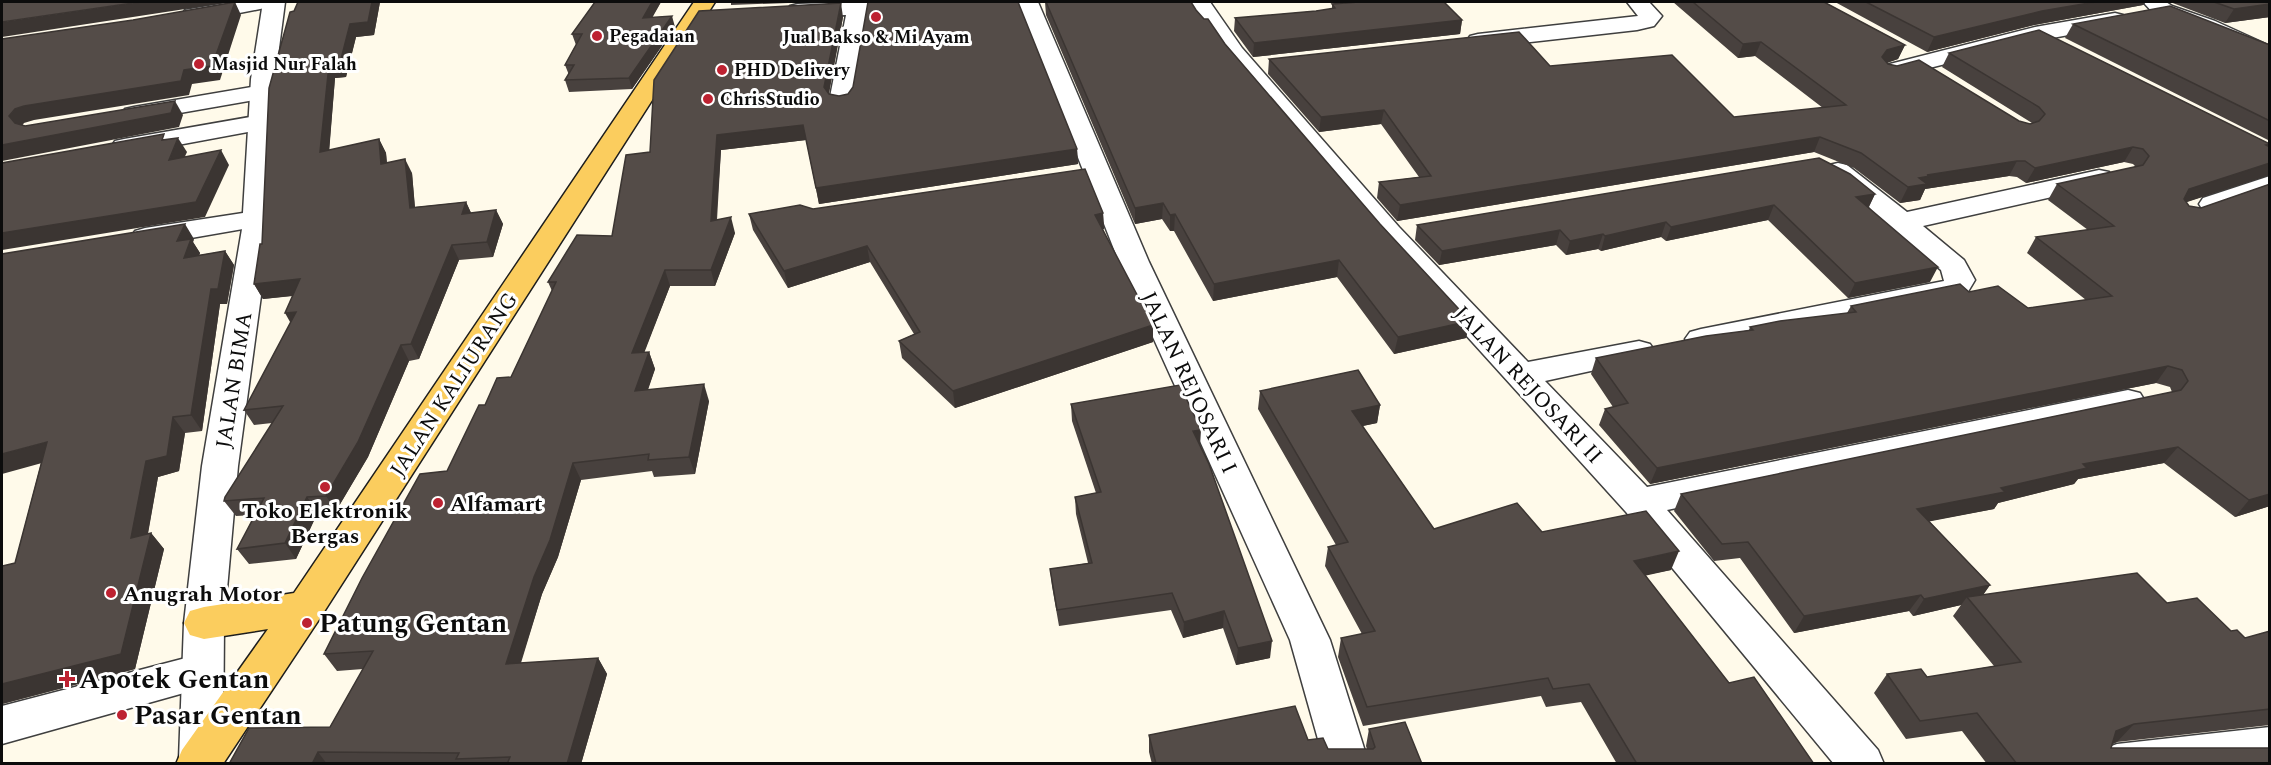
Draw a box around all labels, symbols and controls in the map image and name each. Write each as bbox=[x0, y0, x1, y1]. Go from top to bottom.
marker: Jual Bakso & Mi Ayam bbox=[869, 10, 883, 24]
place label: Pegadaian bbox=[609, 23, 695, 50]
place label: Jual Bakso & Mi Ayam bbox=[783, 24, 969, 51]
marker: Pegadaian bbox=[590, 29, 604, 43]
place label: Masjid Nur Falah bbox=[211, 51, 357, 78]
marker: Masjid Nur Falah bbox=[192, 57, 206, 71]
place label: PHD Delivery bbox=[734, 57, 851, 84]
marker: PHD Delivery bbox=[715, 63, 729, 77]
place label: ChrisStudio bbox=[720, 86, 820, 113]
marker: ChrisStudio bbox=[701, 92, 715, 106]
street label: JALAN KALIURANG bbox=[382, 286, 527, 484]
street label: JALAN REJOSARI I bbox=[1132, 286, 1245, 479]
street label: JALAN REJOSARI II bbox=[1446, 298, 1610, 472]
street label: JALAN BIMA bbox=[207, 310, 262, 451]
marker: Toko Elektronik Bergas bbox=[318, 480, 332, 494]
place label: Alfamart bbox=[450, 488, 543, 521]
place label: Toko Elektronik Bergas bbox=[242, 495, 409, 553]
marker: Alfamart bbox=[431, 496, 445, 510]
place label: Anugrah Motor bbox=[123, 578, 283, 611]
marker: Anugrah Motor bbox=[104, 586, 118, 600]
place label: Patung Gentan bbox=[319, 603, 507, 645]
marker: Patung Gentan bbox=[300, 616, 314, 630]
place label: Apotek Gentan bbox=[79, 659, 270, 701]
marker: Apotek Gentan bbox=[60, 672, 74, 686]
place label: Pasar Gentan bbox=[134, 695, 302, 737]
marker: Pasar Gentan bbox=[115, 708, 129, 722]

